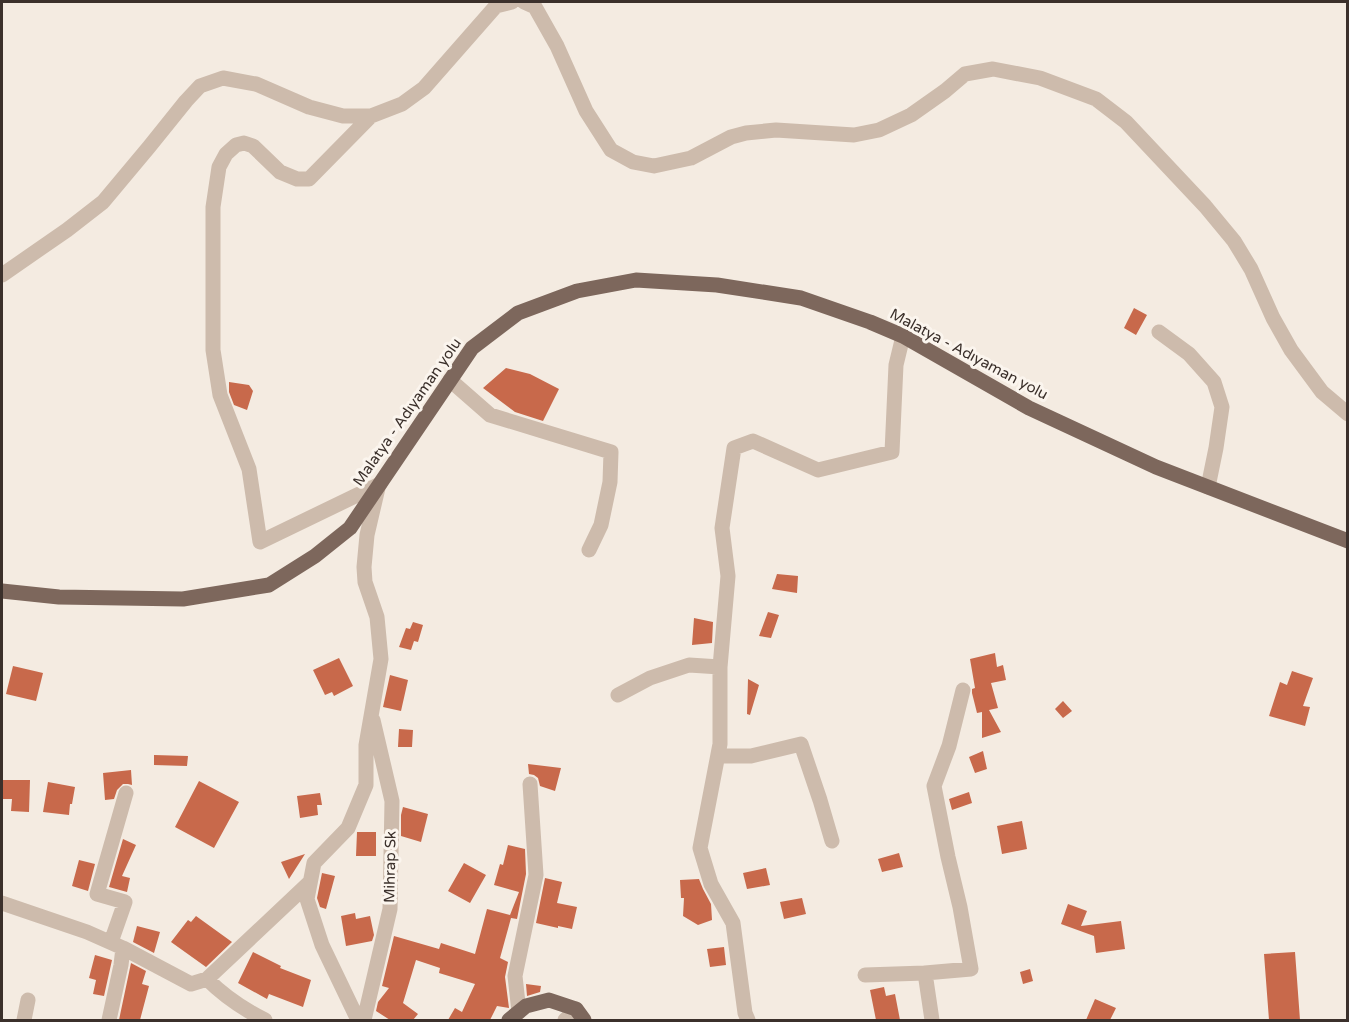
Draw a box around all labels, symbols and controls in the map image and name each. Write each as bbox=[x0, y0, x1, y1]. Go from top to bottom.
street label: Malatya - Adıyaman yolu bbox=[887, 305, 1051, 403]
street label: Malatya - Adıyaman yolu bbox=[349, 334, 465, 490]
street label: Mihrap Sk bbox=[380, 831, 400, 903]

